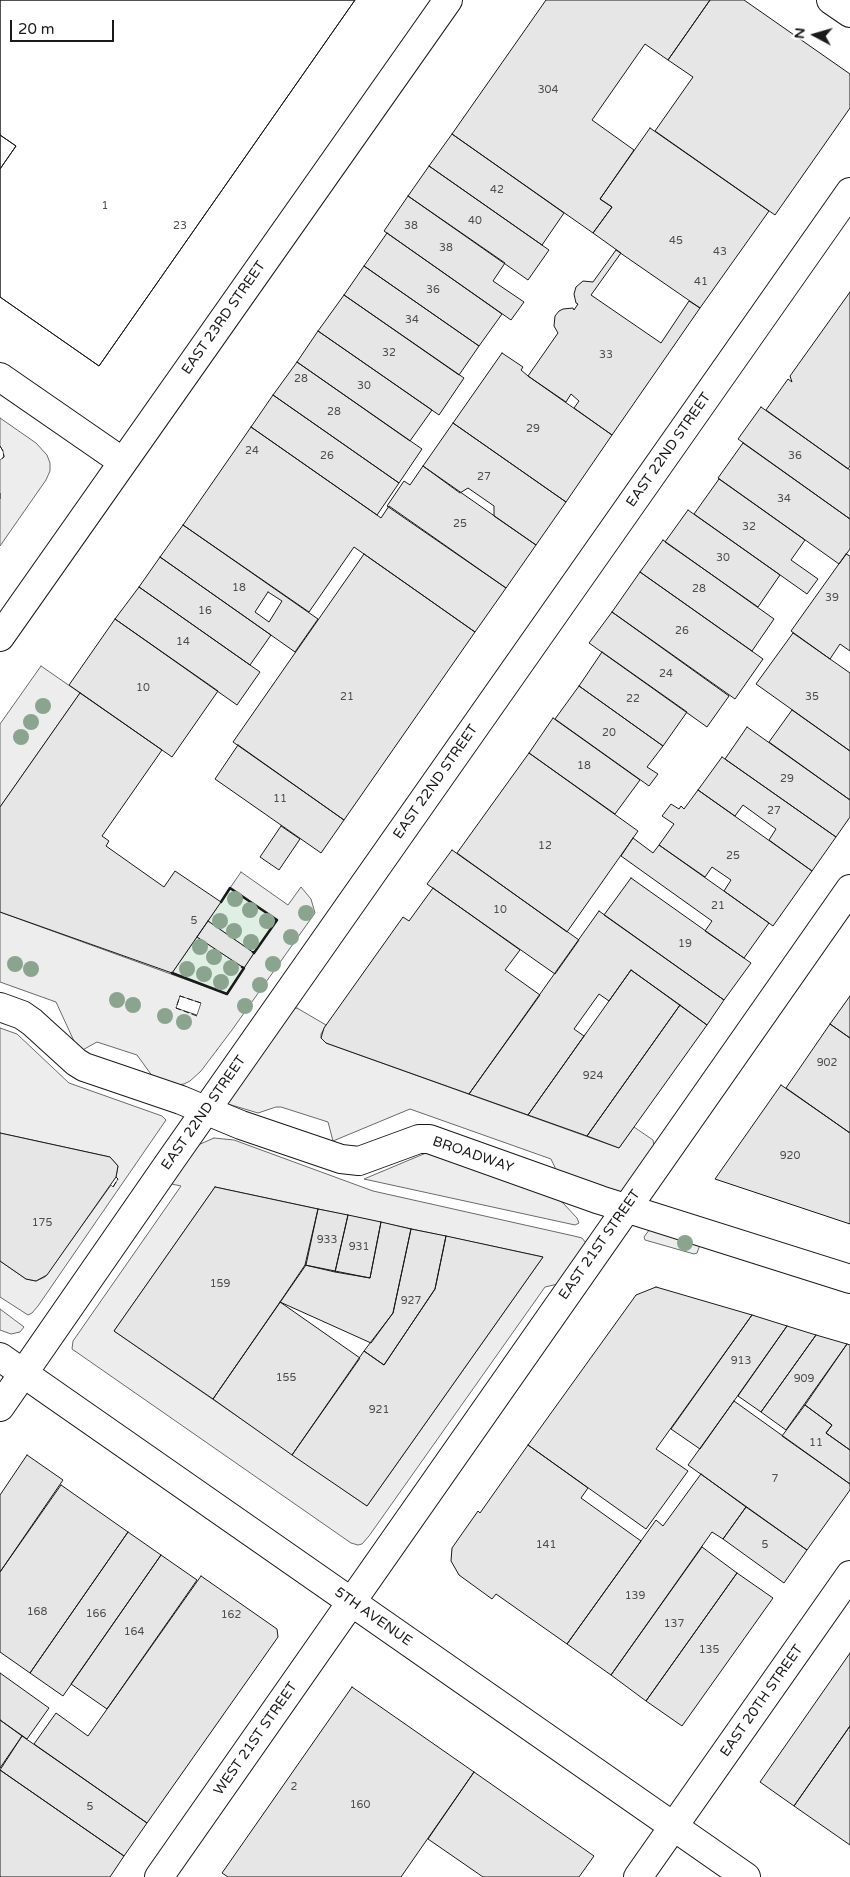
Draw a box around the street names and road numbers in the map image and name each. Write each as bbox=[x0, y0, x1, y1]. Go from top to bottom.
street label: EAST 23RD STREET bbox=[179, 258, 269, 378]
street label: EAST 22ND STREET bbox=[623, 390, 715, 510]
street label: EAST 22ND STREET bbox=[390, 722, 482, 842]
street label: EAST 22ND STREET bbox=[158, 1053, 250, 1173]
street label: BROADWAY bbox=[430, 1133, 516, 1177]
street label: EAST 21ST STREET bbox=[556, 1187, 644, 1303]
street label: 5TH AVENUE bbox=[331, 1584, 415, 1650]
street label: EAST 20TH STREET bbox=[717, 1642, 807, 1760]
street label: WEST 21ST STREET bbox=[211, 1679, 301, 1799]

